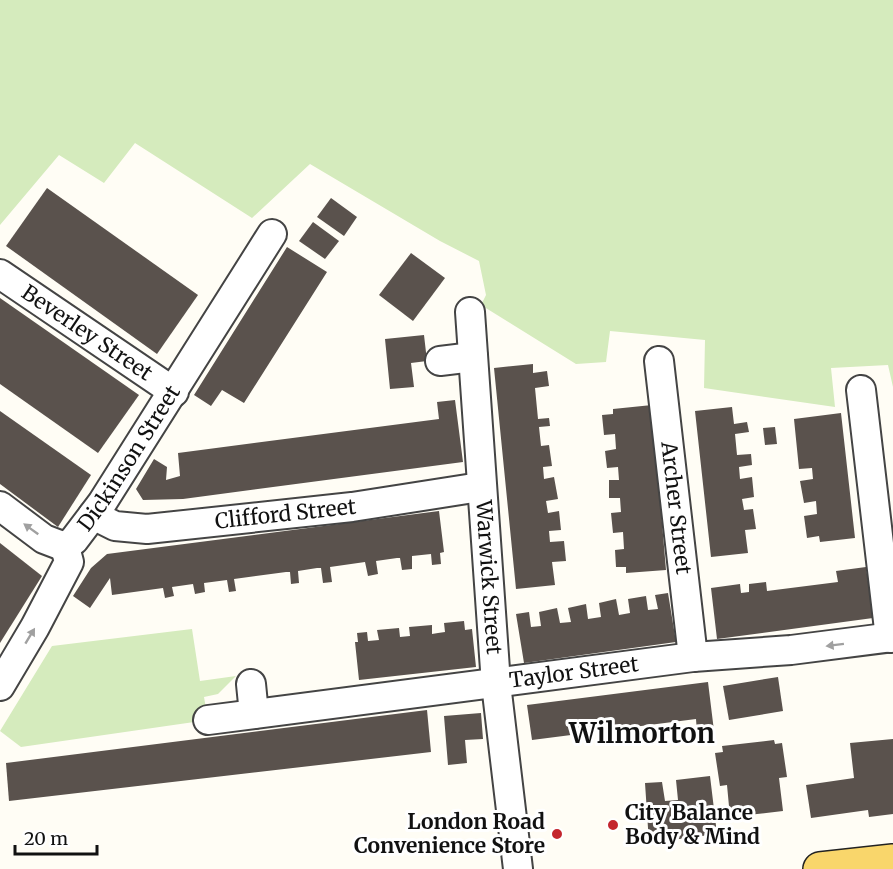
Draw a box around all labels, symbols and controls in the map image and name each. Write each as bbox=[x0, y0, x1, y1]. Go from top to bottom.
street label: Beverley Street bbox=[17, 279, 158, 386]
street label: Dickinson Street bbox=[71, 380, 186, 536]
street label: Archer Street bbox=[655, 439, 697, 576]
street label: Clifford Street bbox=[214, 493, 357, 535]
street label: Warwick Street bbox=[470, 498, 508, 655]
one-way arrow bbox=[24, 524, 39, 536]
one-way arrow bbox=[25, 628, 36, 644]
one-way arrow bbox=[825, 640, 844, 649]
street label: Taylor Street bbox=[508, 650, 640, 694]
district label: Wilmorton bbox=[568, 716, 715, 750]
place label: City Balance Body & Mind bbox=[625, 799, 760, 850]
place label: London Road Convenience Store bbox=[354, 808, 545, 859]
scale bar bbox=[15, 818, 98, 856]
marker: City Balance Body & Mind bbox=[606, 818, 620, 832]
text: 20 m bbox=[24, 827, 68, 850]
marker: London Road Convenience Store bbox=[550, 827, 564, 841]

